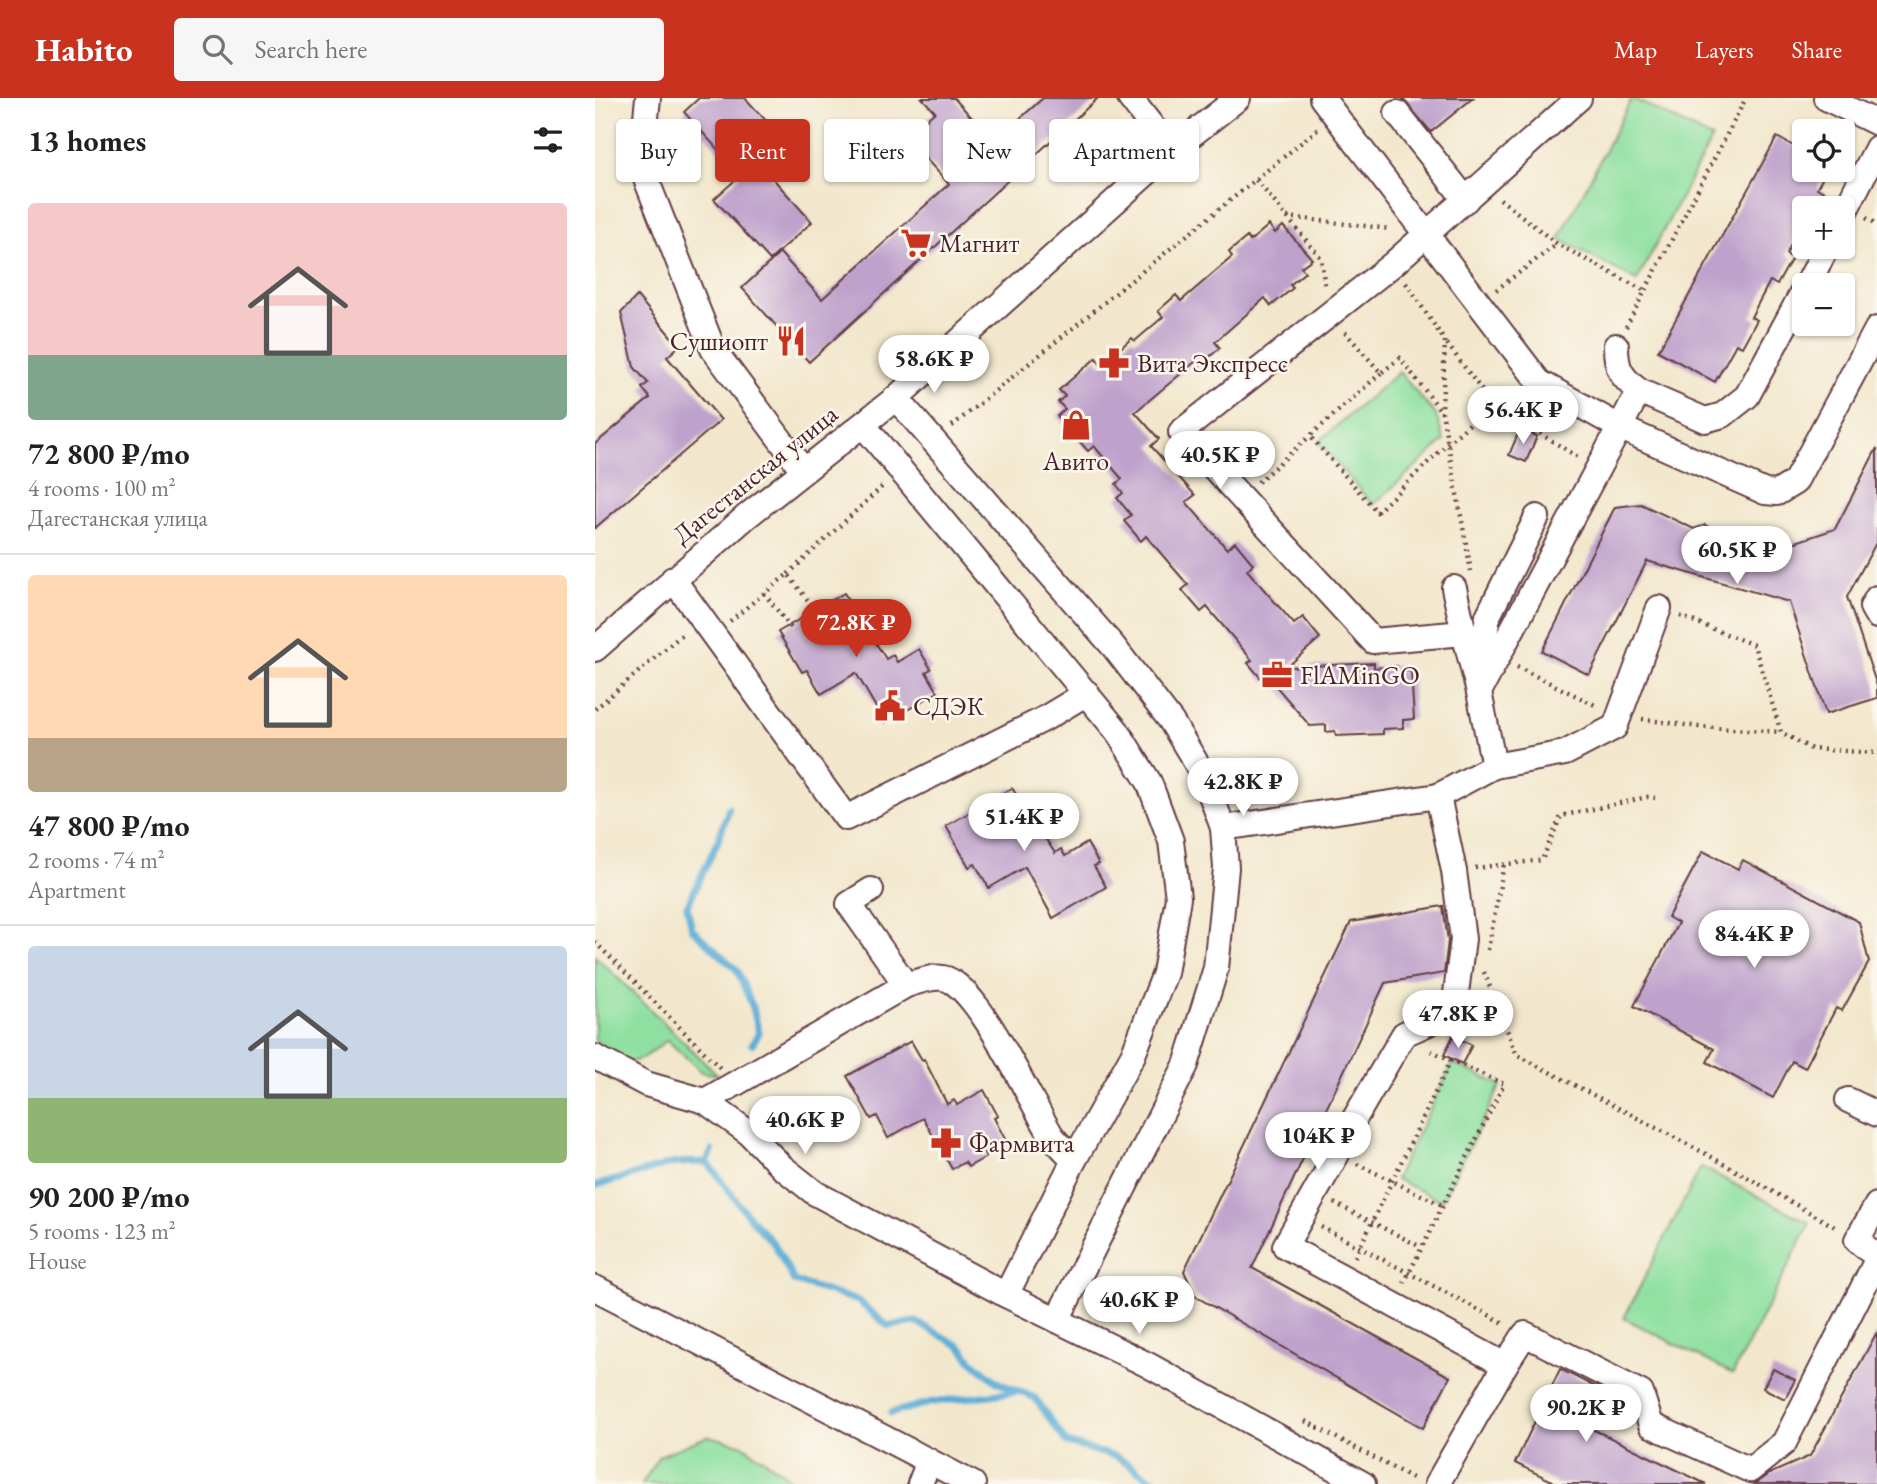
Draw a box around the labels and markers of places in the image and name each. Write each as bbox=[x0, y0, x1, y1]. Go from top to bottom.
supermarket icon: Магнит bbox=[899, 226, 933, 260]
place label: Магнит bbox=[939, 226, 1020, 260]
place label: Сушиопт bbox=[670, 324, 768, 358]
restaurant icon: Сушиопт bbox=[774, 324, 808, 358]
pin: 58.6K ₽ bbox=[869, 336, 999, 395]
pharmacy icon: Вита Экспресс bbox=[1097, 346, 1131, 380]
place label: Вита Экспресс bbox=[1137, 346, 1288, 380]
pin: 56.4K ₽ bbox=[1458, 386, 1588, 446]
shop icon: Авито bbox=[1059, 408, 1093, 442]
pin: 40.5K ₽ bbox=[1155, 432, 1285, 491]
place label: Авито bbox=[1042, 444, 1109, 478]
pin: 60.5K ₽ bbox=[1672, 526, 1802, 586]
pin: 72.8K ₽ bbox=[791, 600, 921, 659]
office icon: FlAMinGO bbox=[1260, 658, 1294, 692]
place label: FlAMinGO bbox=[1300, 658, 1420, 692]
public building icon: СДЭК bbox=[873, 689, 907, 723]
place label: СДЭК bbox=[913, 689, 985, 723]
pin: 42.8K ₽ bbox=[1178, 758, 1308, 818]
pin: 51.4K ₽ bbox=[959, 794, 1089, 853]
pin: 84.4K ₽ bbox=[1689, 910, 1819, 970]
pin: 47.8K ₽ bbox=[1393, 990, 1523, 1050]
pin: 40.6K ₽ bbox=[740, 1096, 870, 1156]
pin: 104K ₽ bbox=[1261, 1112, 1375, 1172]
pharmacy icon: Фармвита bbox=[929, 1126, 963, 1160]
place label: Фармвита bbox=[969, 1126, 1075, 1160]
pin: 40.6K ₽ bbox=[1074, 1276, 1204, 1336]
pin: 90.2K ₽ bbox=[1521, 1384, 1651, 1444]

